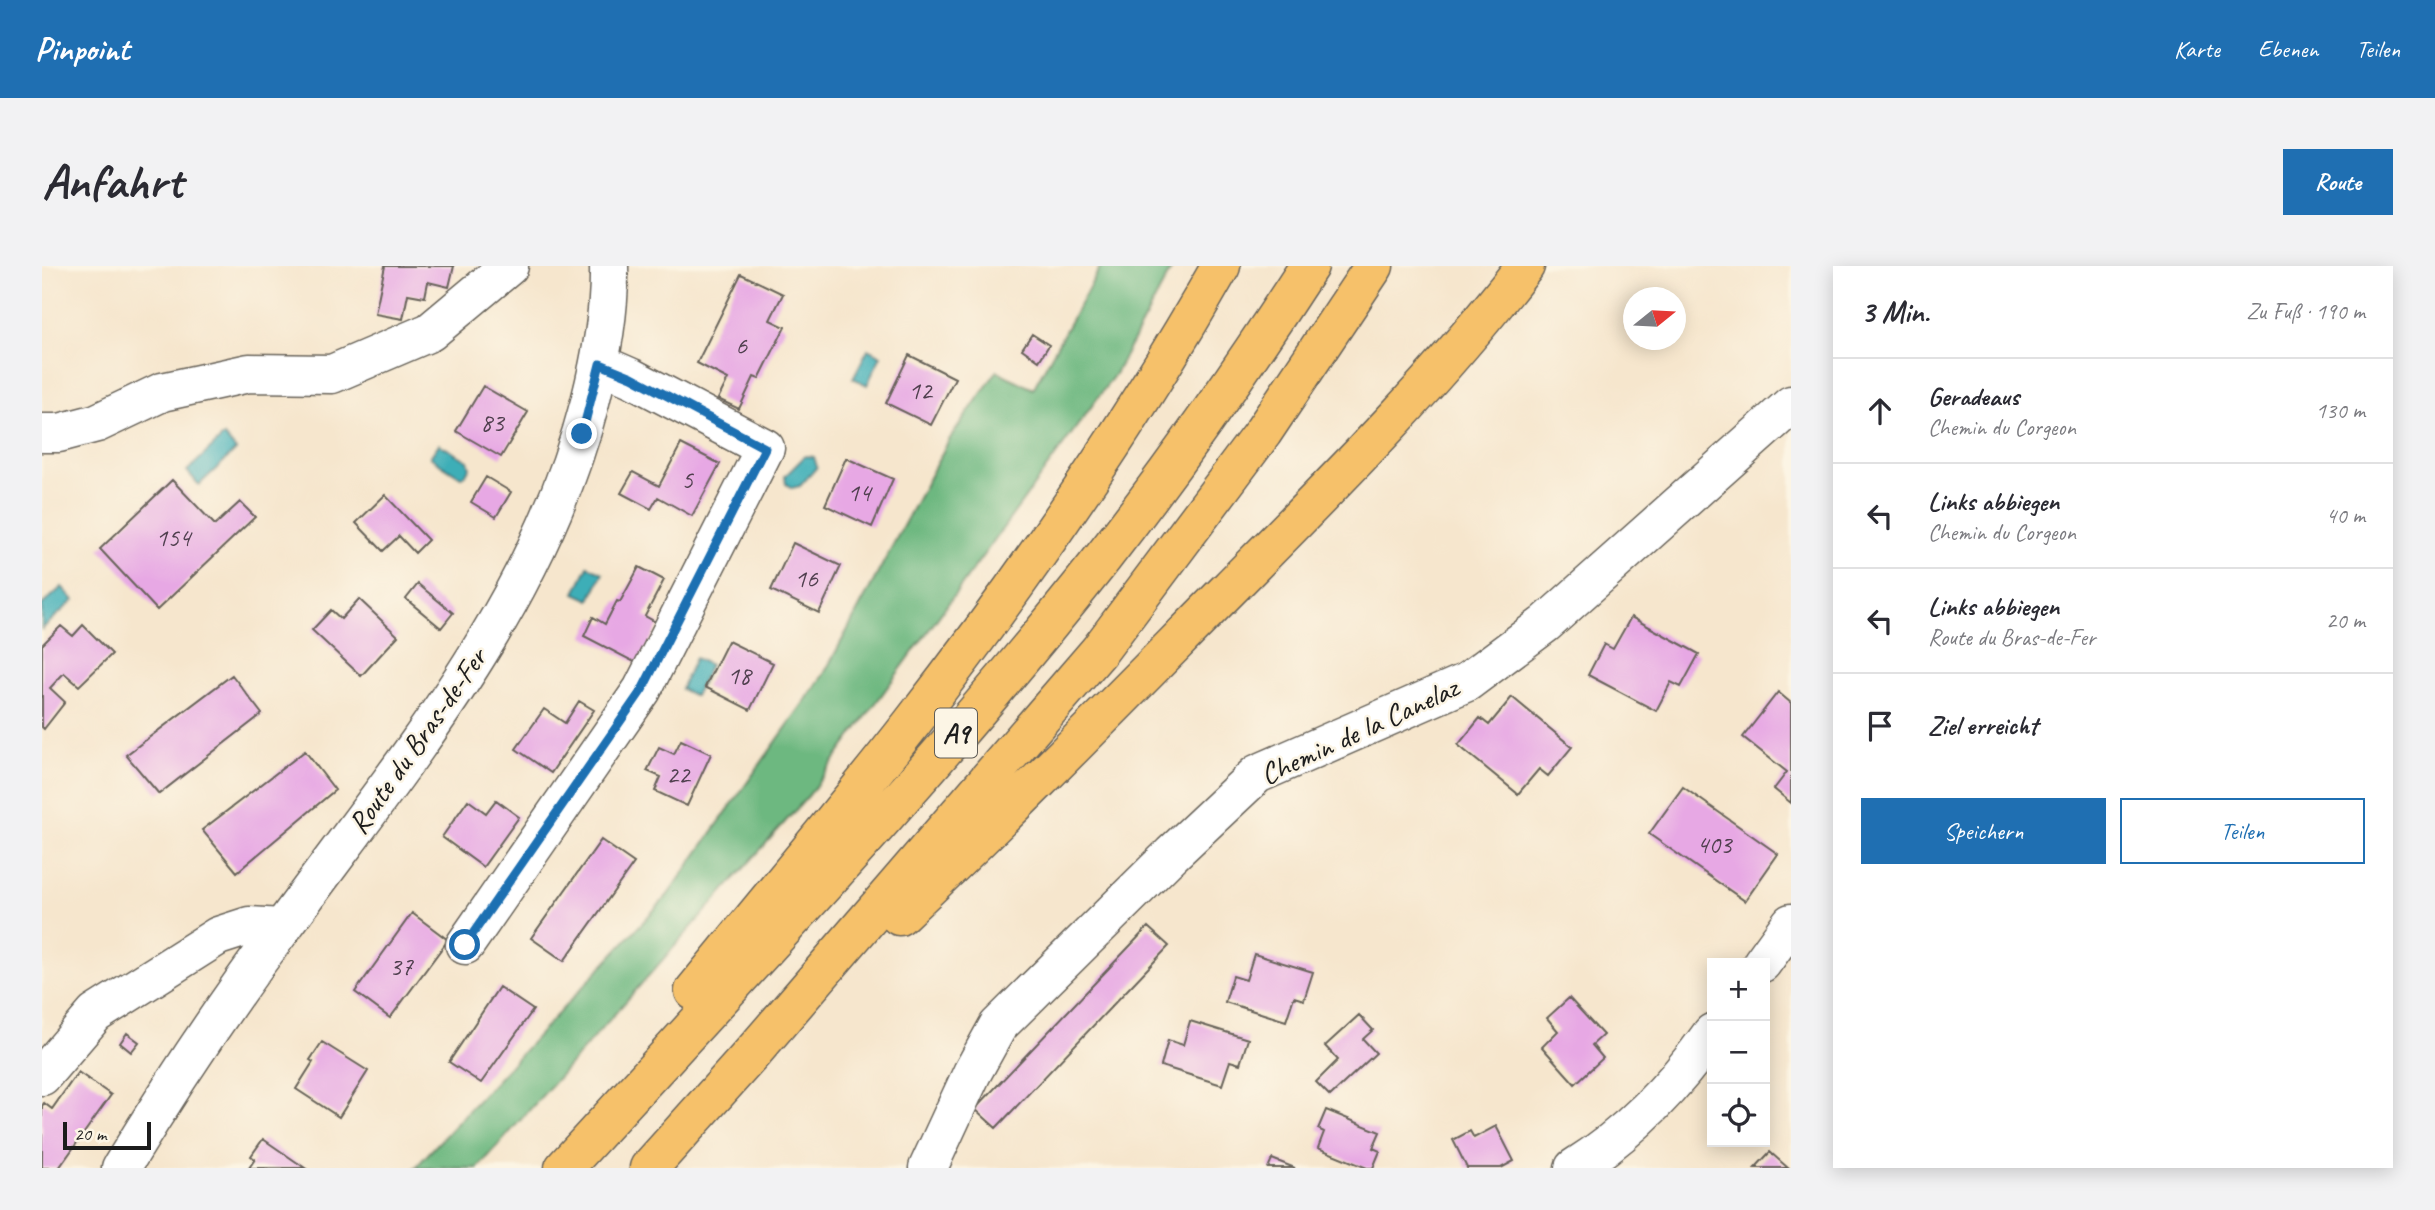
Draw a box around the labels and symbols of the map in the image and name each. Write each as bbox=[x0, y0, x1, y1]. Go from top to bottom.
north arrow bbox=[1623, 287, 1686, 350]
house number: 6 bbox=[735, 329, 748, 362]
house number: 12 bbox=[908, 374, 934, 407]
house number: 83 bbox=[480, 406, 506, 439]
route end bbox=[566, 418, 597, 449]
house number: 5 bbox=[681, 463, 694, 496]
house number: 14 bbox=[847, 476, 873, 509]
house number: 154 bbox=[155, 521, 193, 554]
house number: 16 bbox=[794, 562, 819, 595]
street label: Route du Bras-de-Fer bbox=[339, 638, 497, 841]
house number: 18 bbox=[727, 659, 753, 692]
street label: Chemin de la Canelaz bbox=[1254, 668, 1466, 793]
road number: A9 bbox=[935, 708, 977, 757]
house number: 22 bbox=[666, 758, 692, 791]
house number: 403 bbox=[1696, 828, 1734, 861]
route start bbox=[449, 929, 480, 960]
house number: 37 bbox=[389, 950, 414, 983]
scale bar bbox=[63, 1119, 150, 1151]

